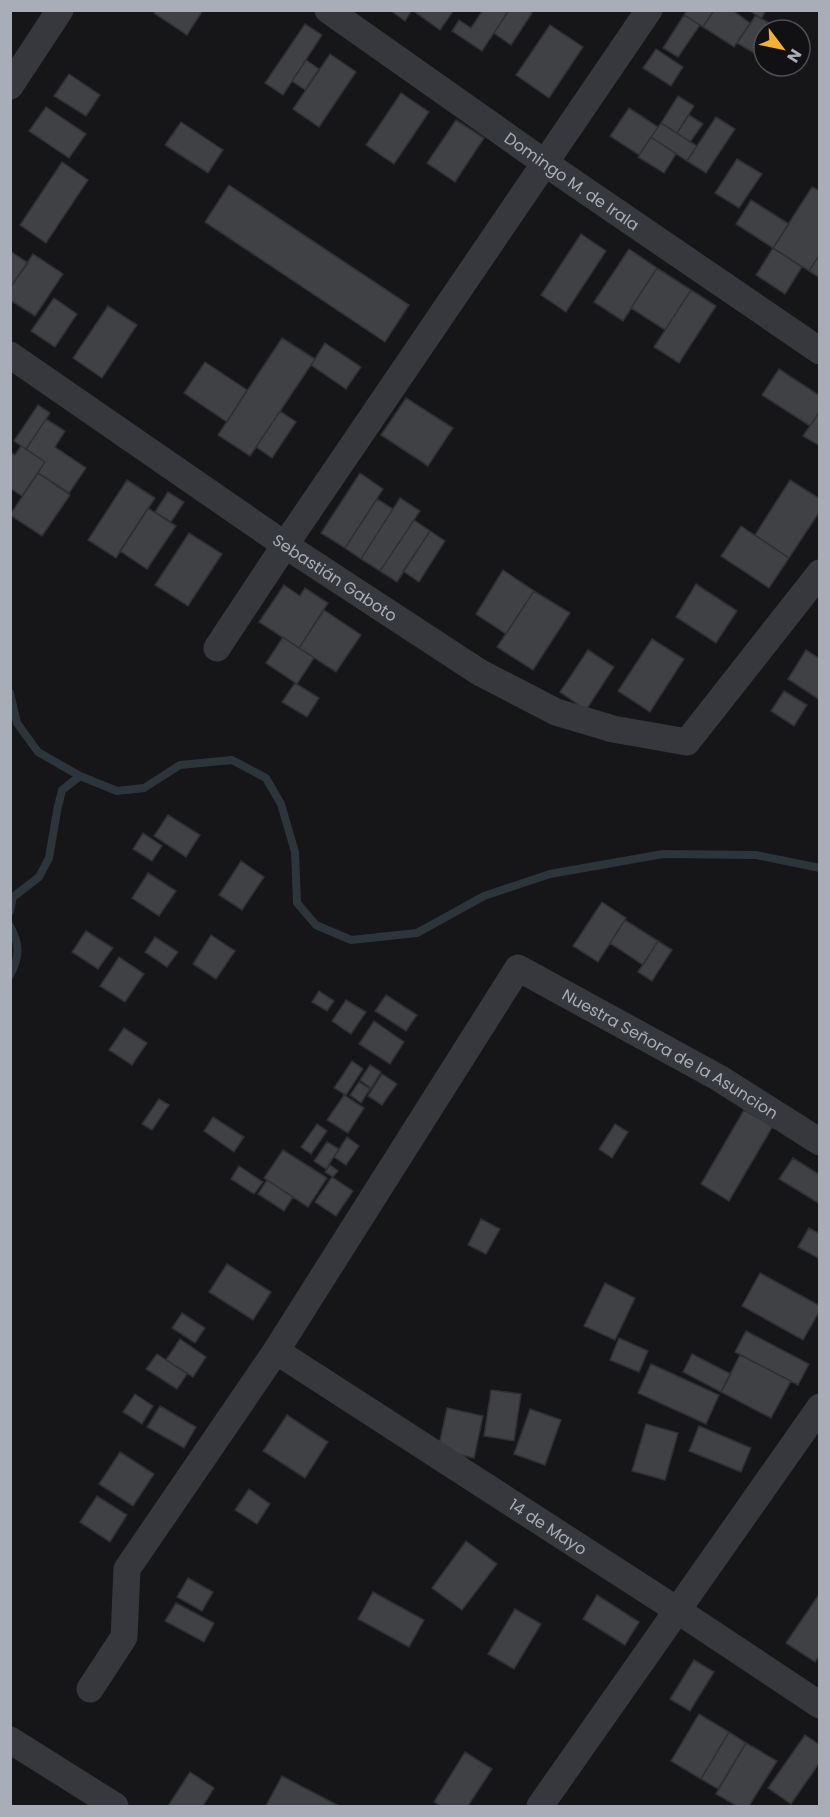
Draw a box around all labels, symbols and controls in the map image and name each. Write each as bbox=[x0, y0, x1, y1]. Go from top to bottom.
north arrow bbox=[752, 18, 812, 78]
text: N bbox=[781, 44, 807, 67]
street label: Domingo M. de Irala bbox=[499, 127, 644, 236]
street label: Sebastián Gaboto bbox=[268, 529, 402, 627]
street label: Nuestra Señora de la Asuncion bbox=[558, 983, 783, 1125]
street label: 14 de Mayo bbox=[505, 1494, 591, 1561]

